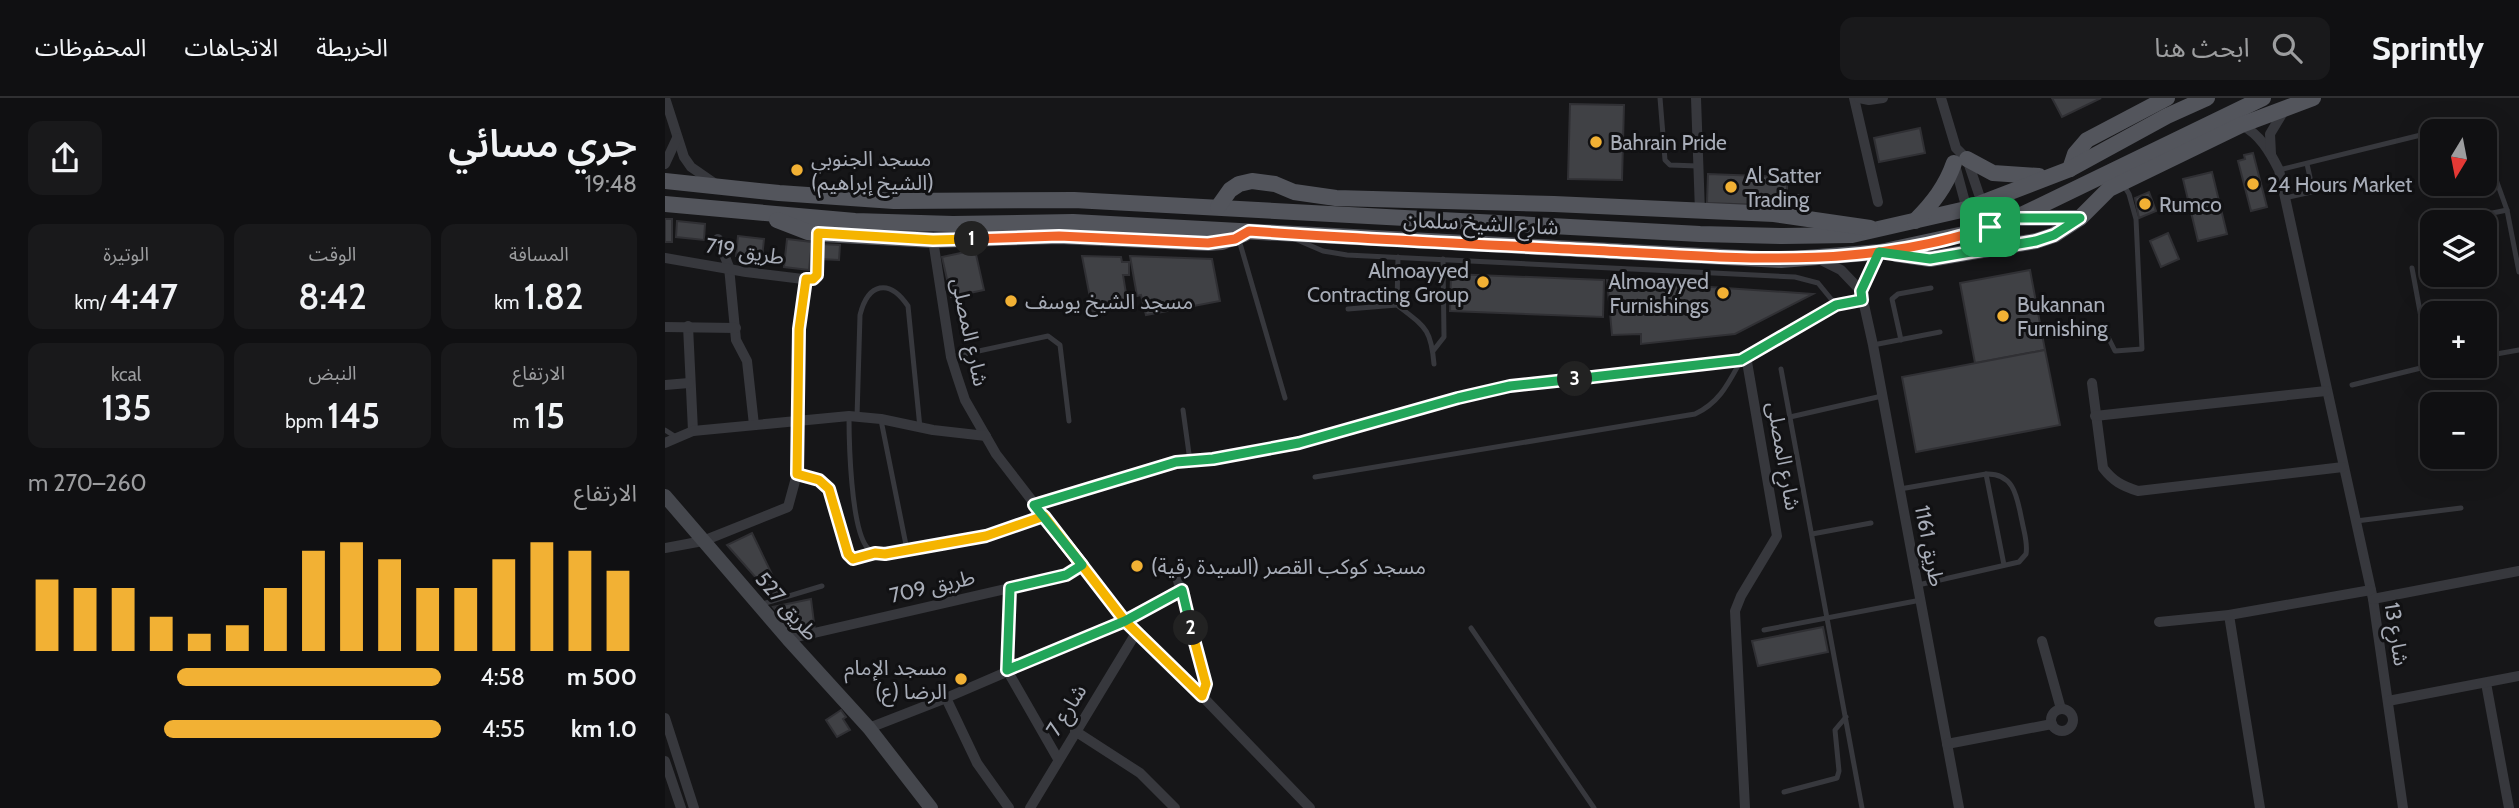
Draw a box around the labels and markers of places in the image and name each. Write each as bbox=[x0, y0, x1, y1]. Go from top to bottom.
place label: Bahrain Pride bbox=[1610, 130, 1727, 155]
marker: Bahrain Pride bbox=[1588, 134, 1604, 150]
place label: مسجد الجنوبي (الشيخ إبراهيم) bbox=[811, 146, 934, 198]
marker: مسجد الجنوبي (الشيخ إبراهيم) bbox=[789, 162, 805, 178]
place label: Al Satter Trading bbox=[1745, 163, 1821, 212]
place label: 24 Hours Market bbox=[2267, 172, 2412, 197]
marker: 24 Hours Market bbox=[2245, 176, 2261, 192]
marker: Al Satter Trading bbox=[1723, 179, 1739, 195]
place label: Rumco bbox=[2159, 192, 2222, 217]
marker: Rumco bbox=[2137, 196, 2153, 212]
pin bbox=[1960, 197, 2020, 257]
pin: 1 bbox=[955, 222, 989, 256]
place label: Almoayyed Contracting Group bbox=[1307, 258, 1469, 307]
place label: Almoayyed Furnishings bbox=[1608, 269, 1709, 318]
marker: Almoayyed Contracting Group bbox=[1475, 274, 1491, 290]
marker: Almoayyed Furnishings bbox=[1715, 285, 1731, 301]
place label: مسجد الشيخ يوسف bbox=[1025, 289, 1193, 317]
place label: Bukannan Furnishing bbox=[2017, 292, 2108, 341]
marker: مسجد الشيخ يوسف bbox=[1003, 293, 1019, 309]
marker: Bukannan Furnishing bbox=[1995, 308, 2011, 324]
pin: 3 bbox=[1557, 362, 1593, 396]
place label: مسجد كوكب القصر (السيدة رقية) bbox=[1151, 554, 1426, 579]
marker: مسجد كوكب القصر (السيدة رقية) bbox=[1129, 558, 1145, 574]
pin: 2 bbox=[1173, 610, 1209, 646]
place label: مسجد الإمام الرضا (ع) bbox=[844, 655, 947, 707]
marker: مسجد الإمام الرضا (ع) bbox=[953, 671, 969, 687]

